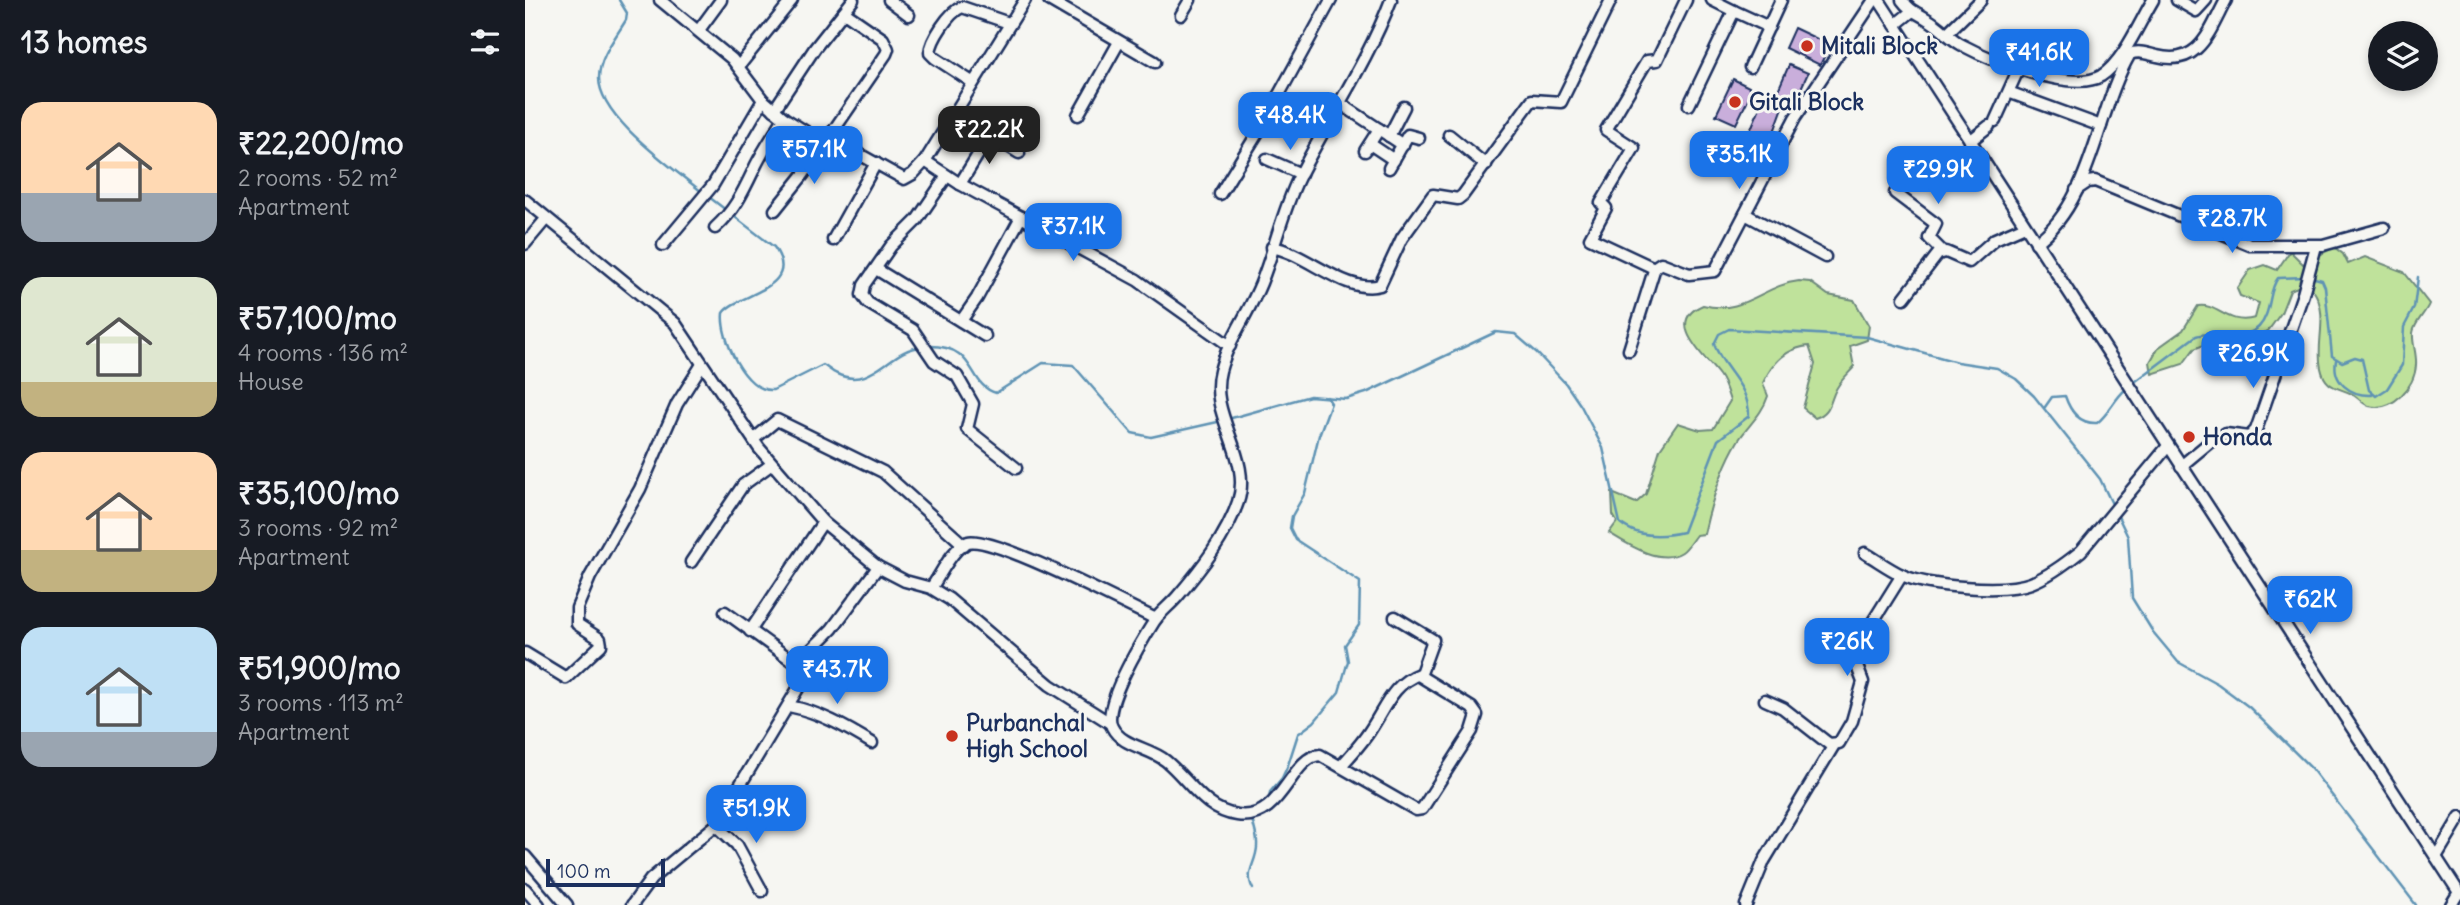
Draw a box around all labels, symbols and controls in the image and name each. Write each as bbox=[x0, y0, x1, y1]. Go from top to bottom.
map controls bbox=[2368, 21, 2438, 91]
button: layers bbox=[2368, 21, 2438, 91]
text: 13 homes bbox=[21, 23, 147, 61]
icon: filters bbox=[466, 23, 504, 61]
pin: ₹41.6K bbox=[1982, 29, 2096, 89]
place label: Mitali Block bbox=[1821, 31, 1938, 60]
text: ₹41.6K bbox=[2005, 37, 2073, 66]
marker: Mitali Block bbox=[1799, 38, 1815, 54]
place label: Gitali Block bbox=[1749, 87, 1864, 116]
pin: ₹48.4K bbox=[1233, 92, 1347, 152]
marker: Gitali Block bbox=[1727, 94, 1743, 110]
text: ₹48.4K bbox=[1254, 100, 1326, 129]
pin: ₹22.2K bbox=[932, 106, 1046, 166]
text: ₹22.2K bbox=[954, 114, 1024, 143]
text: ₹22,200/mo bbox=[238, 124, 404, 162]
pin: ₹57.1K bbox=[757, 127, 871, 186]
icon: home bbox=[77, 130, 161, 214]
pin: ₹35.1K bbox=[1682, 132, 1796, 191]
text: ₹57.1K bbox=[782, 134, 846, 163]
text: ₹35.1K bbox=[1706, 139, 1772, 168]
pin: ₹29.9K bbox=[1881, 146, 1995, 206]
text: ₹29.9K bbox=[1903, 154, 1973, 183]
text: 2 rooms · 52 m² bbox=[238, 163, 398, 192]
text: Apartment bbox=[238, 192, 350, 221]
pin: ₹28.7K bbox=[2175, 196, 2289, 255]
text: ₹28.7K bbox=[2197, 203, 2267, 232]
pin: ₹37.1K bbox=[1016, 204, 1130, 263]
text: ₹37.1K bbox=[1041, 211, 1105, 240]
text: ₹57,100/mo bbox=[238, 299, 397, 337]
icon: home bbox=[77, 305, 161, 389]
pin: ₹26.9K bbox=[2196, 330, 2310, 390]
text: 4 rooms · 136 m² bbox=[238, 338, 408, 367]
text: ₹26.9K bbox=[2217, 338, 2289, 367]
text: House bbox=[238, 367, 304, 396]
place label: Honda bbox=[2203, 422, 2272, 451]
marker: Honda bbox=[2181, 429, 2197, 445]
text: ₹35,100/mo bbox=[238, 474, 399, 512]
icon: home bbox=[77, 480, 161, 564]
text: 3 rooms · 92 m² bbox=[238, 513, 398, 542]
text: Apartment bbox=[238, 542, 350, 571]
pin: ₹62K bbox=[2269, 576, 2351, 636]
text: ₹62K bbox=[2283, 584, 2337, 613]
pin: ₹26K bbox=[1806, 618, 1888, 678]
text: ₹26K bbox=[1820, 626, 1874, 655]
pin: ₹43.7K bbox=[780, 646, 894, 706]
text: ₹51,900/mo bbox=[238, 649, 401, 687]
text: ₹43.7K bbox=[802, 654, 872, 683]
icon: home bbox=[77, 655, 161, 739]
text: 3 rooms · 113 m² bbox=[238, 688, 404, 717]
place label: Purbanchal High School bbox=[966, 708, 1088, 763]
text: Apartment bbox=[238, 717, 350, 746]
marker: Purbanchal High School bbox=[944, 728, 960, 744]
pin: ₹51.9K bbox=[699, 786, 813, 845]
text: ₹51.9K bbox=[722, 793, 790, 822]
scale bar bbox=[546, 856, 665, 888]
text: 100 m bbox=[557, 859, 611, 883]

